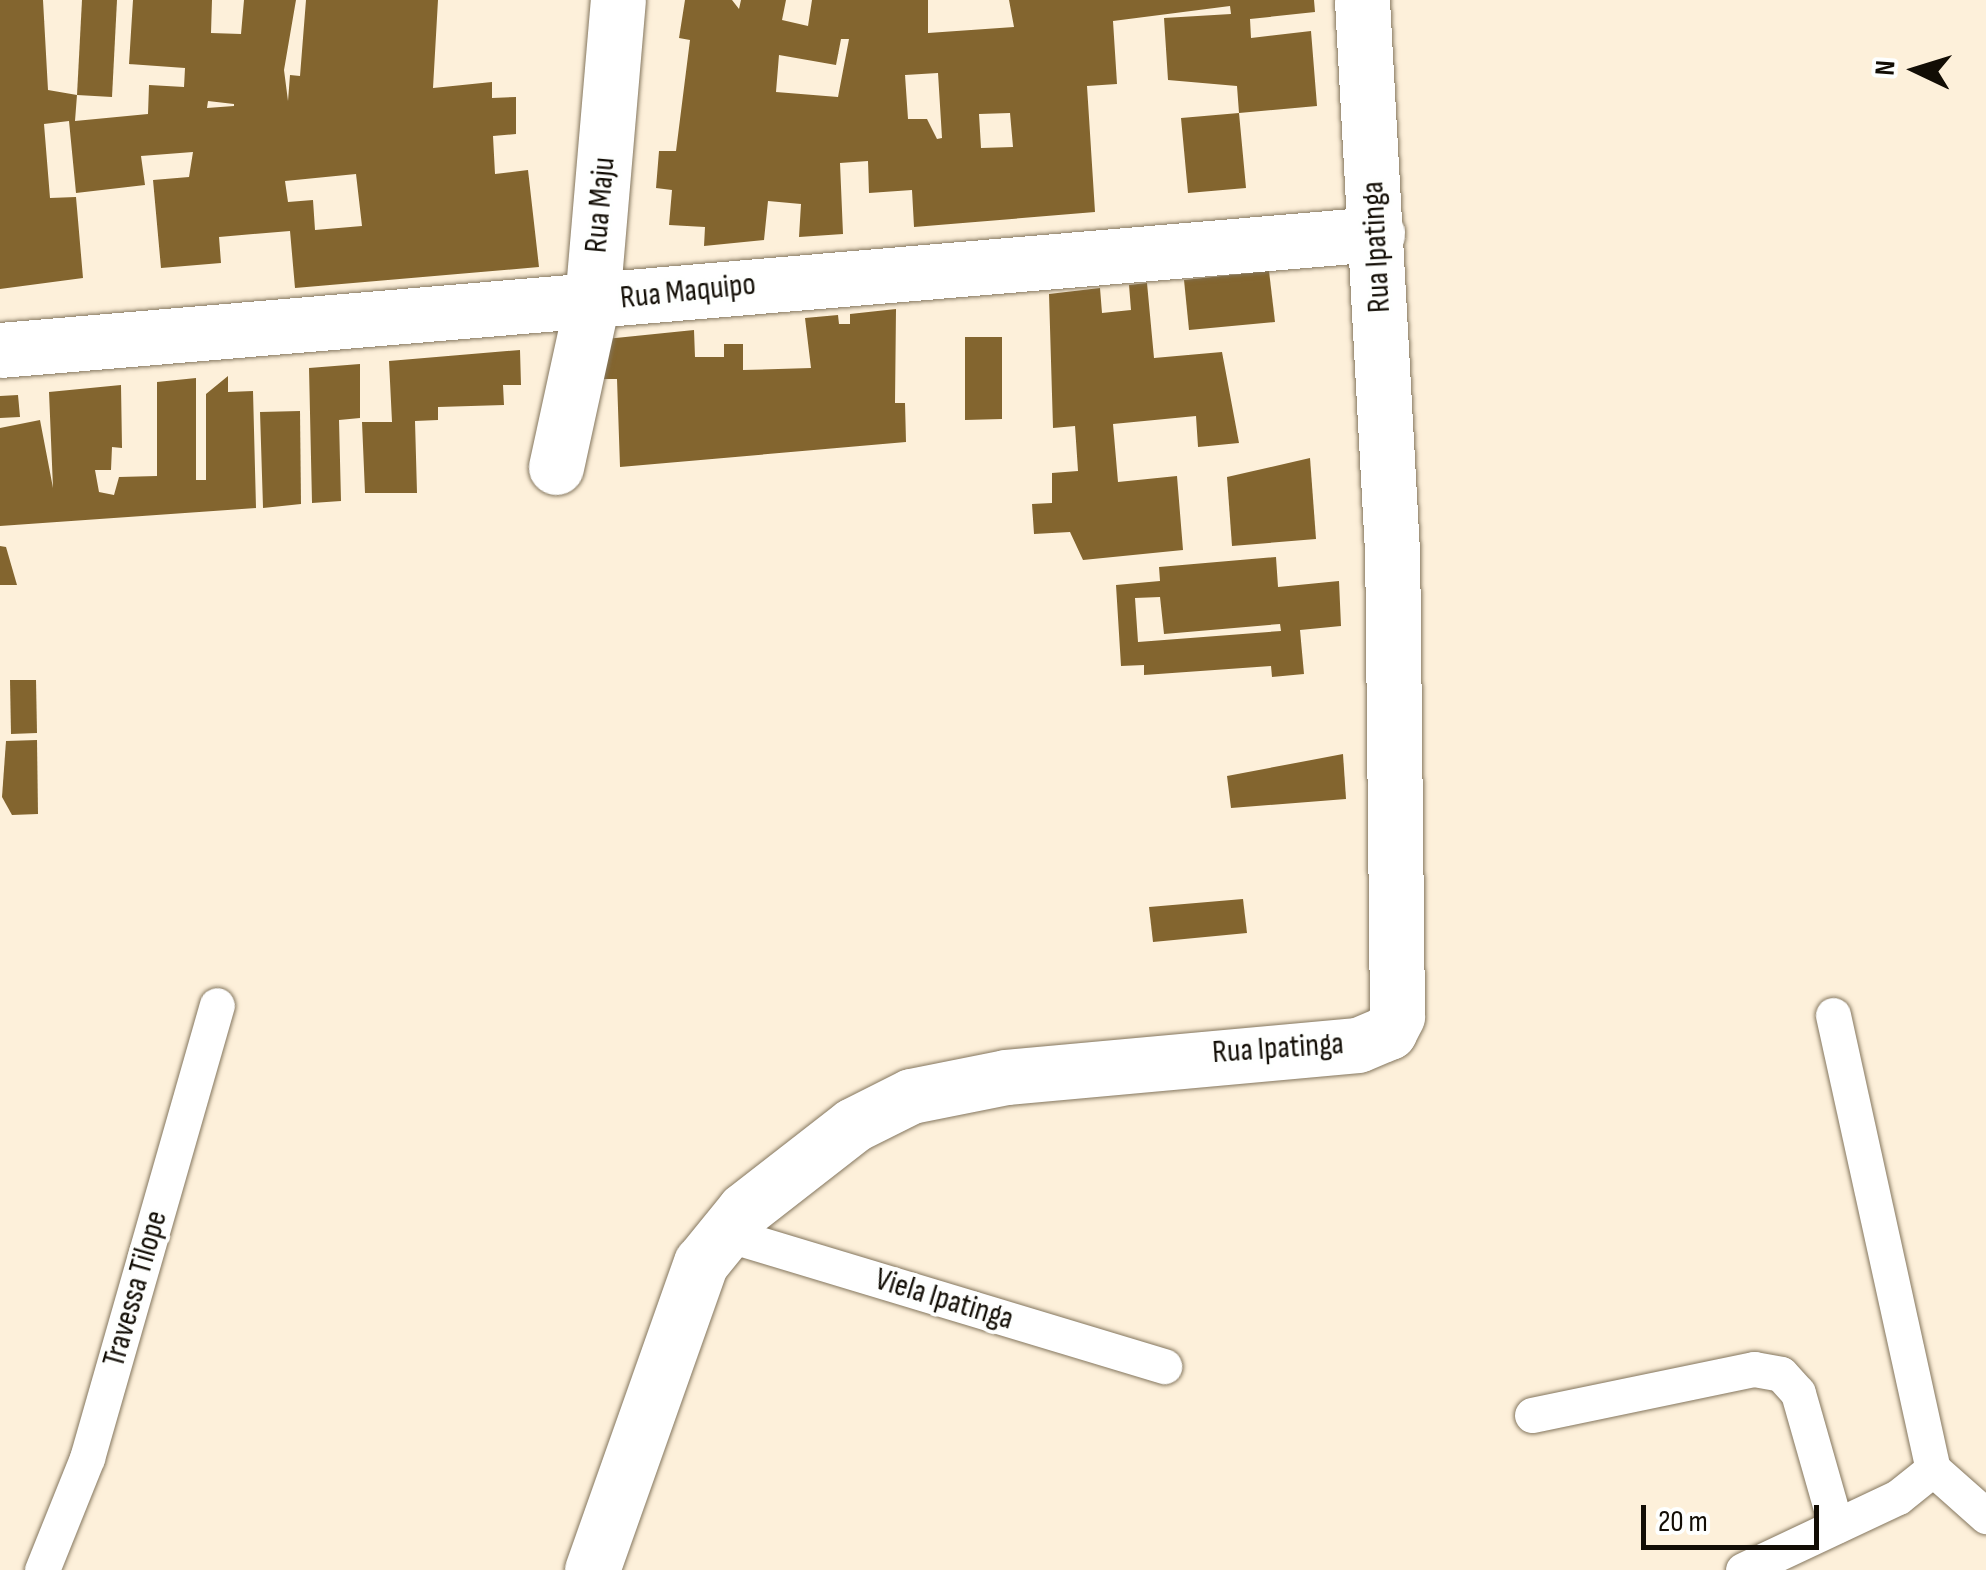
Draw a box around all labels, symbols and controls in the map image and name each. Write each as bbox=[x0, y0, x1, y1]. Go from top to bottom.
north arrow bbox=[1866, 20, 1966, 120]
text: N bbox=[1869, 59, 1903, 76]
street label: Rua Maju bbox=[578, 156, 624, 254]
street label: Rua Ipatinga bbox=[1354, 180, 1400, 314]
street label: Rua Maquipo bbox=[618, 266, 758, 318]
street label: Rua Ipatinga bbox=[1211, 1025, 1345, 1073]
street label: Travessa Tilope bbox=[95, 1207, 177, 1371]
street label: Viela Ipatinga bbox=[870, 1261, 1018, 1339]
scale bar bbox=[1646, 1485, 1824, 1547]
text: 20 m bbox=[1658, 1504, 1708, 1540]

